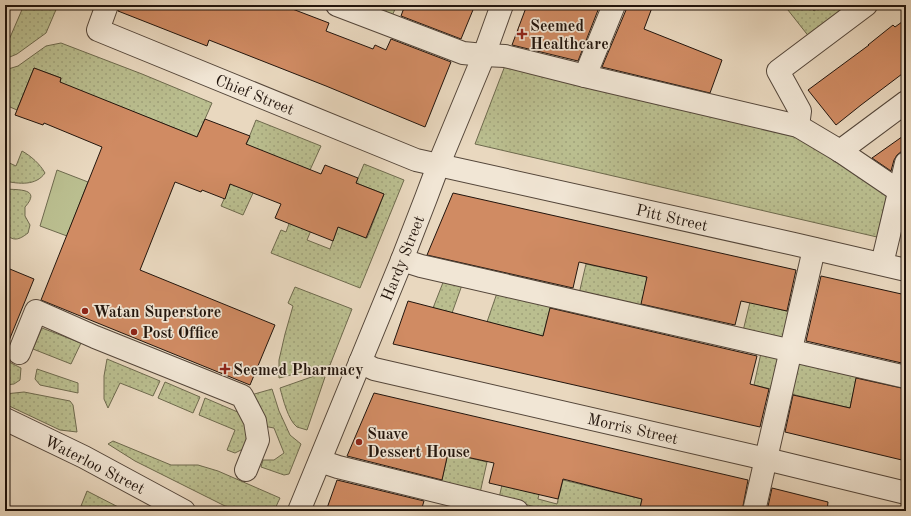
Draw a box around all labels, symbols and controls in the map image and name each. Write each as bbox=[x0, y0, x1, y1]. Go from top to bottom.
place label: Seemed Healthcare bbox=[530, 19, 609, 53]
marker: Seemed Healthcare bbox=[517, 29, 527, 39]
street label: Chief Street bbox=[213, 73, 296, 119]
street label: Pitt Street bbox=[634, 203, 709, 235]
street label: Hardy Street bbox=[379, 213, 428, 304]
place label: Watan Superstore bbox=[93, 305, 221, 321]
marker: Watan Superstore bbox=[80, 306, 90, 316]
place label: Post Office bbox=[142, 326, 219, 342]
marker: Post Office bbox=[129, 327, 139, 337]
place label: Seemed Pharmacy bbox=[233, 363, 364, 379]
marker: Seemed Pharmacy bbox=[220, 364, 230, 374]
street label: Morris Street bbox=[586, 412, 680, 448]
place label: Suave Dessert House bbox=[367, 427, 470, 461]
street label: Waterloo Street bbox=[41, 434, 147, 498]
marker: Suave Dessert House bbox=[354, 437, 364, 447]

